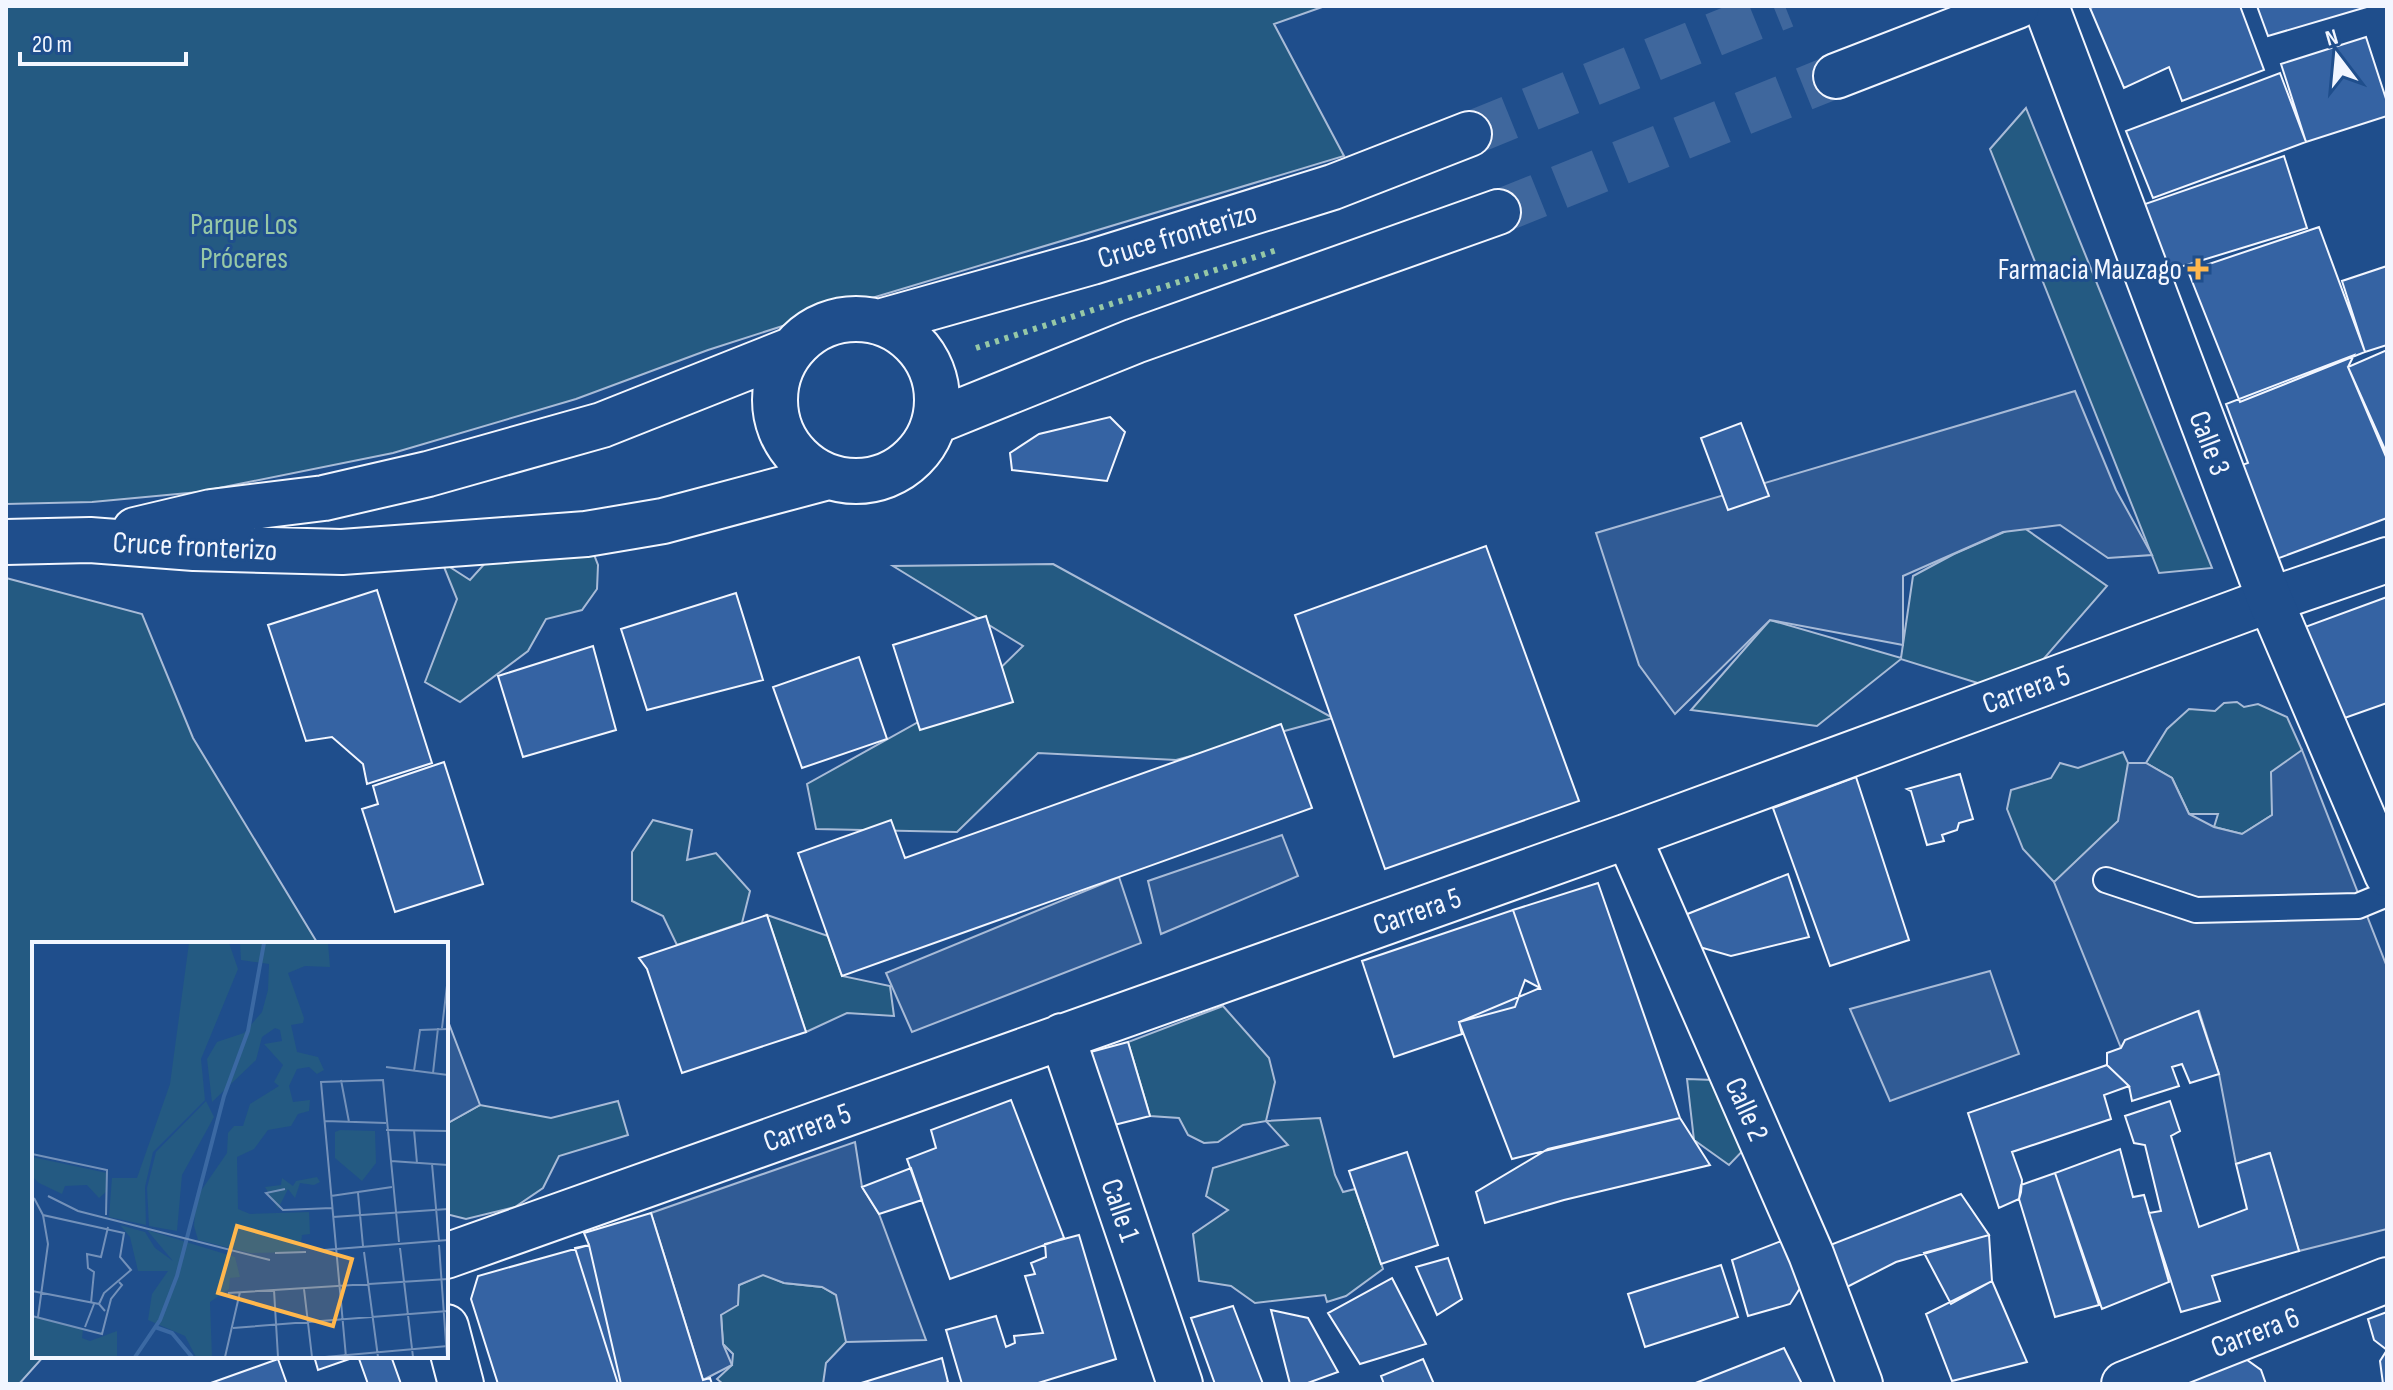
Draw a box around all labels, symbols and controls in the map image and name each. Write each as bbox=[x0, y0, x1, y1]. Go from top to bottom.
scale bar bbox=[20, 16, 186, 66]
north arrow bbox=[2297, 16, 2377, 96]
text: N bbox=[2323, 24, 2341, 53]
text: 20 m bbox=[32, 30, 72, 59]
street label: Cruce fronterizo bbox=[1093, 195, 1261, 277]
park label: Parque Los Próceres bbox=[190, 207, 298, 277]
place label: Farmacia Mauzago bbox=[1998, 252, 2182, 288]
marker: Farmacia Mauzago bbox=[2189, 260, 2207, 278]
street label: Calle 3 bbox=[2180, 406, 2238, 481]
street label: Cruce fronterizo bbox=[112, 525, 278, 569]
street label: Carrera 5 bbox=[1977, 657, 2075, 722]
street label: Carrera 5 bbox=[1369, 880, 1466, 944]
inset map bbox=[32, 942, 448, 1358]
street label: Calle 2 bbox=[1716, 1072, 1776, 1147]
street label: Carrera 5 bbox=[758, 1095, 856, 1160]
street label: Calle 1 bbox=[1093, 1174, 1148, 1247]
street label: Carrera 6 bbox=[2206, 1300, 2305, 1366]

